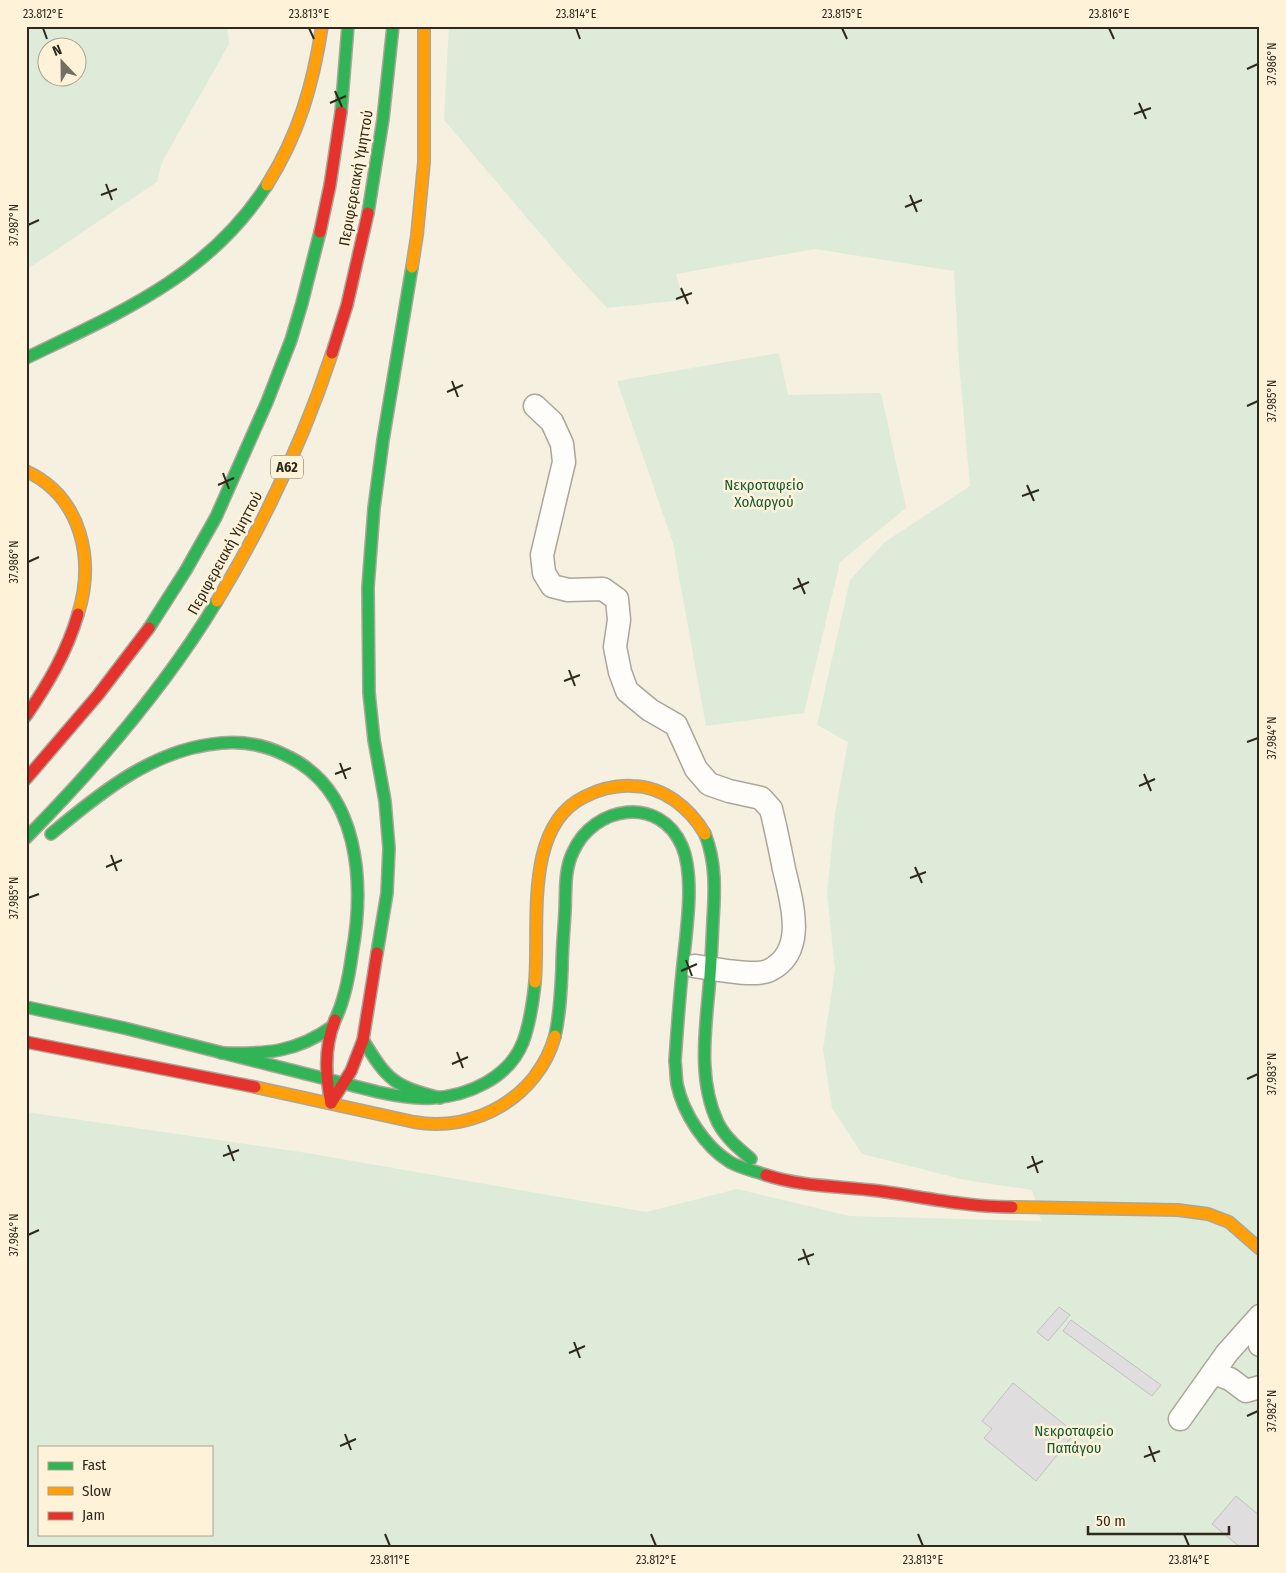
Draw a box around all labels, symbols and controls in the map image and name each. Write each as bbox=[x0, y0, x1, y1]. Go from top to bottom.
text: 23.812°E bbox=[23, 7, 63, 21]
text: 23.813°E bbox=[289, 7, 330, 21]
text: 23.814°E bbox=[556, 7, 597, 21]
text: 23.815°E bbox=[822, 7, 862, 21]
text: 23.816°E bbox=[1089, 7, 1130, 21]
north arrow bbox=[38, 38, 88, 88]
text: N bbox=[50, 41, 64, 60]
text: 37.986°N bbox=[1265, 42, 1279, 86]
street label: Περιφερειακή Υμηττού bbox=[335, 108, 377, 248]
text: 37.987°N bbox=[7, 204, 21, 246]
text: 37.985°N bbox=[1265, 380, 1279, 422]
road number: Α62 bbox=[271, 456, 303, 478]
park label: Νεκροταφείο Χολαργού bbox=[724, 476, 804, 511]
street label: Περιφερειακή Υμηττού bbox=[184, 488, 266, 618]
text: 37.986°N bbox=[7, 540, 21, 584]
text: 37.984°N bbox=[1265, 716, 1279, 760]
text: 37.985°N bbox=[7, 877, 21, 919]
text: 37.983°N bbox=[1265, 1053, 1279, 1095]
text: 37.984°N bbox=[7, 1213, 21, 1257]
text: 37.982°N bbox=[1265, 1390, 1279, 1432]
park label: Νεκροταφείο Παπάγου bbox=[1034, 1422, 1114, 1457]
legend bbox=[38, 1446, 212, 1536]
text: Fast bbox=[82, 1456, 106, 1474]
text: Slow bbox=[82, 1482, 111, 1500]
scale bar bbox=[1088, 1503, 1230, 1535]
text: Jam bbox=[82, 1506, 105, 1524]
text: 50 m bbox=[1096, 1512, 1126, 1530]
text: 23.811°E bbox=[370, 1553, 410, 1567]
text: 23.812°E bbox=[636, 1553, 676, 1567]
text: 23.813°E bbox=[903, 1553, 944, 1567]
text: 23.814°E bbox=[1169, 1553, 1210, 1567]

